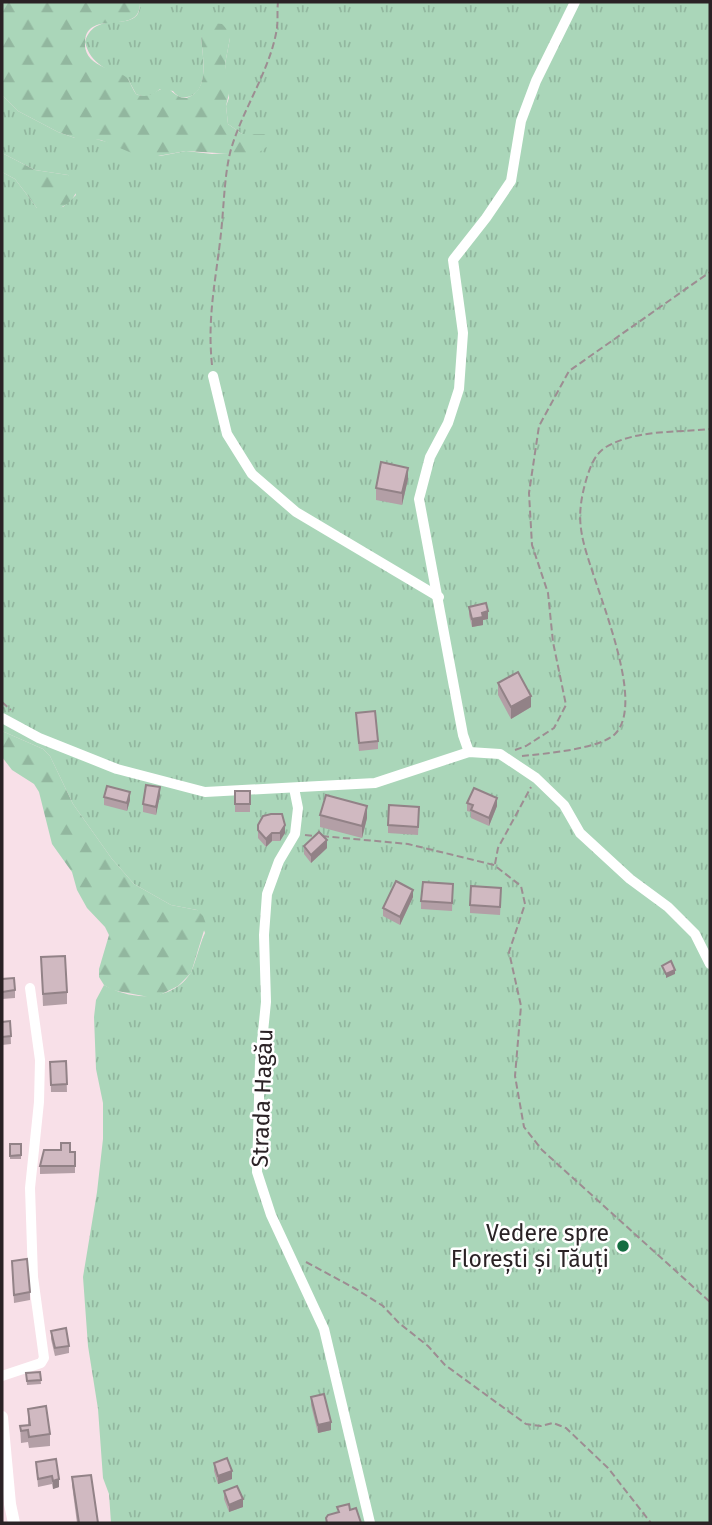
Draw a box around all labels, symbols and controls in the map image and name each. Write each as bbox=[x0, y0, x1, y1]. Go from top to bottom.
street label: Strada Hagău bbox=[246, 1028, 278, 1168]
place label: Vedere spre Florești și Tăuți bbox=[451, 1219, 609, 1274]
marker: Vedere spre Florești și Tăuți bbox=[615, 1238, 631, 1254]

